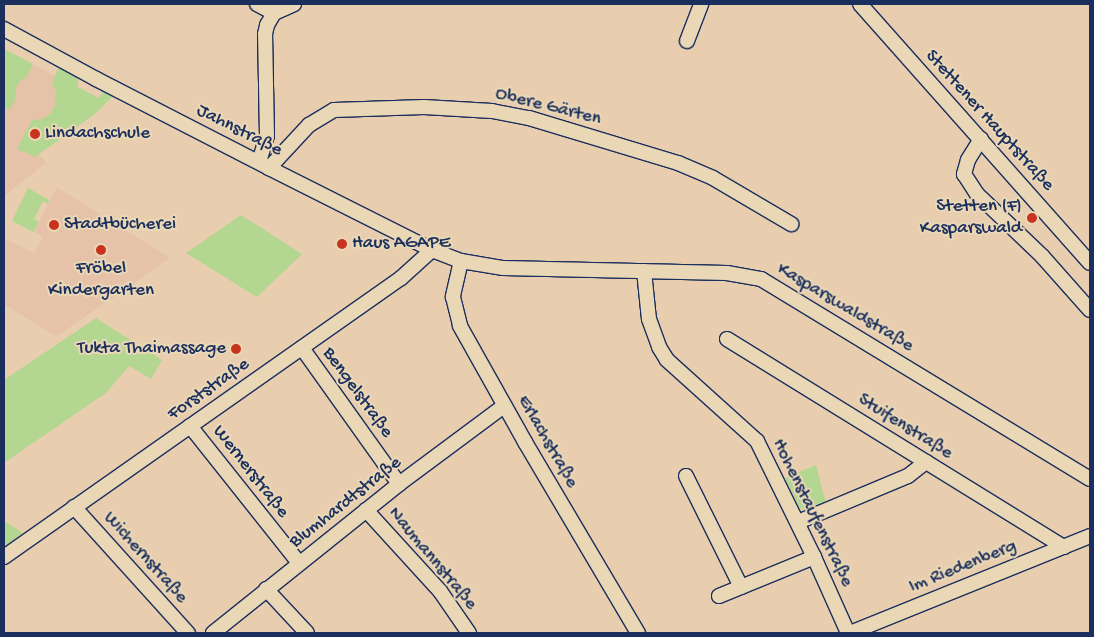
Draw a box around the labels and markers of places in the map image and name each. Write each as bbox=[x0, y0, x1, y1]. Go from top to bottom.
place label: Lindachschule bbox=[45, 123, 150, 145]
marker: Lindachschule bbox=[29, 128, 41, 140]
place label: Stetten (F) Kasparswald bbox=[920, 196, 1022, 240]
marker: Stetten (F) Kasparswald bbox=[1026, 212, 1038, 224]
place label: Stadtbücherei bbox=[64, 214, 176, 236]
marker: Stadtbücherei bbox=[48, 219, 60, 231]
place label: Haus AGAPE bbox=[352, 233, 451, 255]
marker: Haus AGAPE bbox=[336, 238, 348, 250]
marker: Fröbel Kindergarten bbox=[95, 244, 107, 256]
place label: Fröbel Kindergarten bbox=[48, 258, 154, 302]
place label: Tukta Thaimassage bbox=[77, 338, 226, 360]
marker: Tukta Thaimassage bbox=[230, 343, 242, 355]

